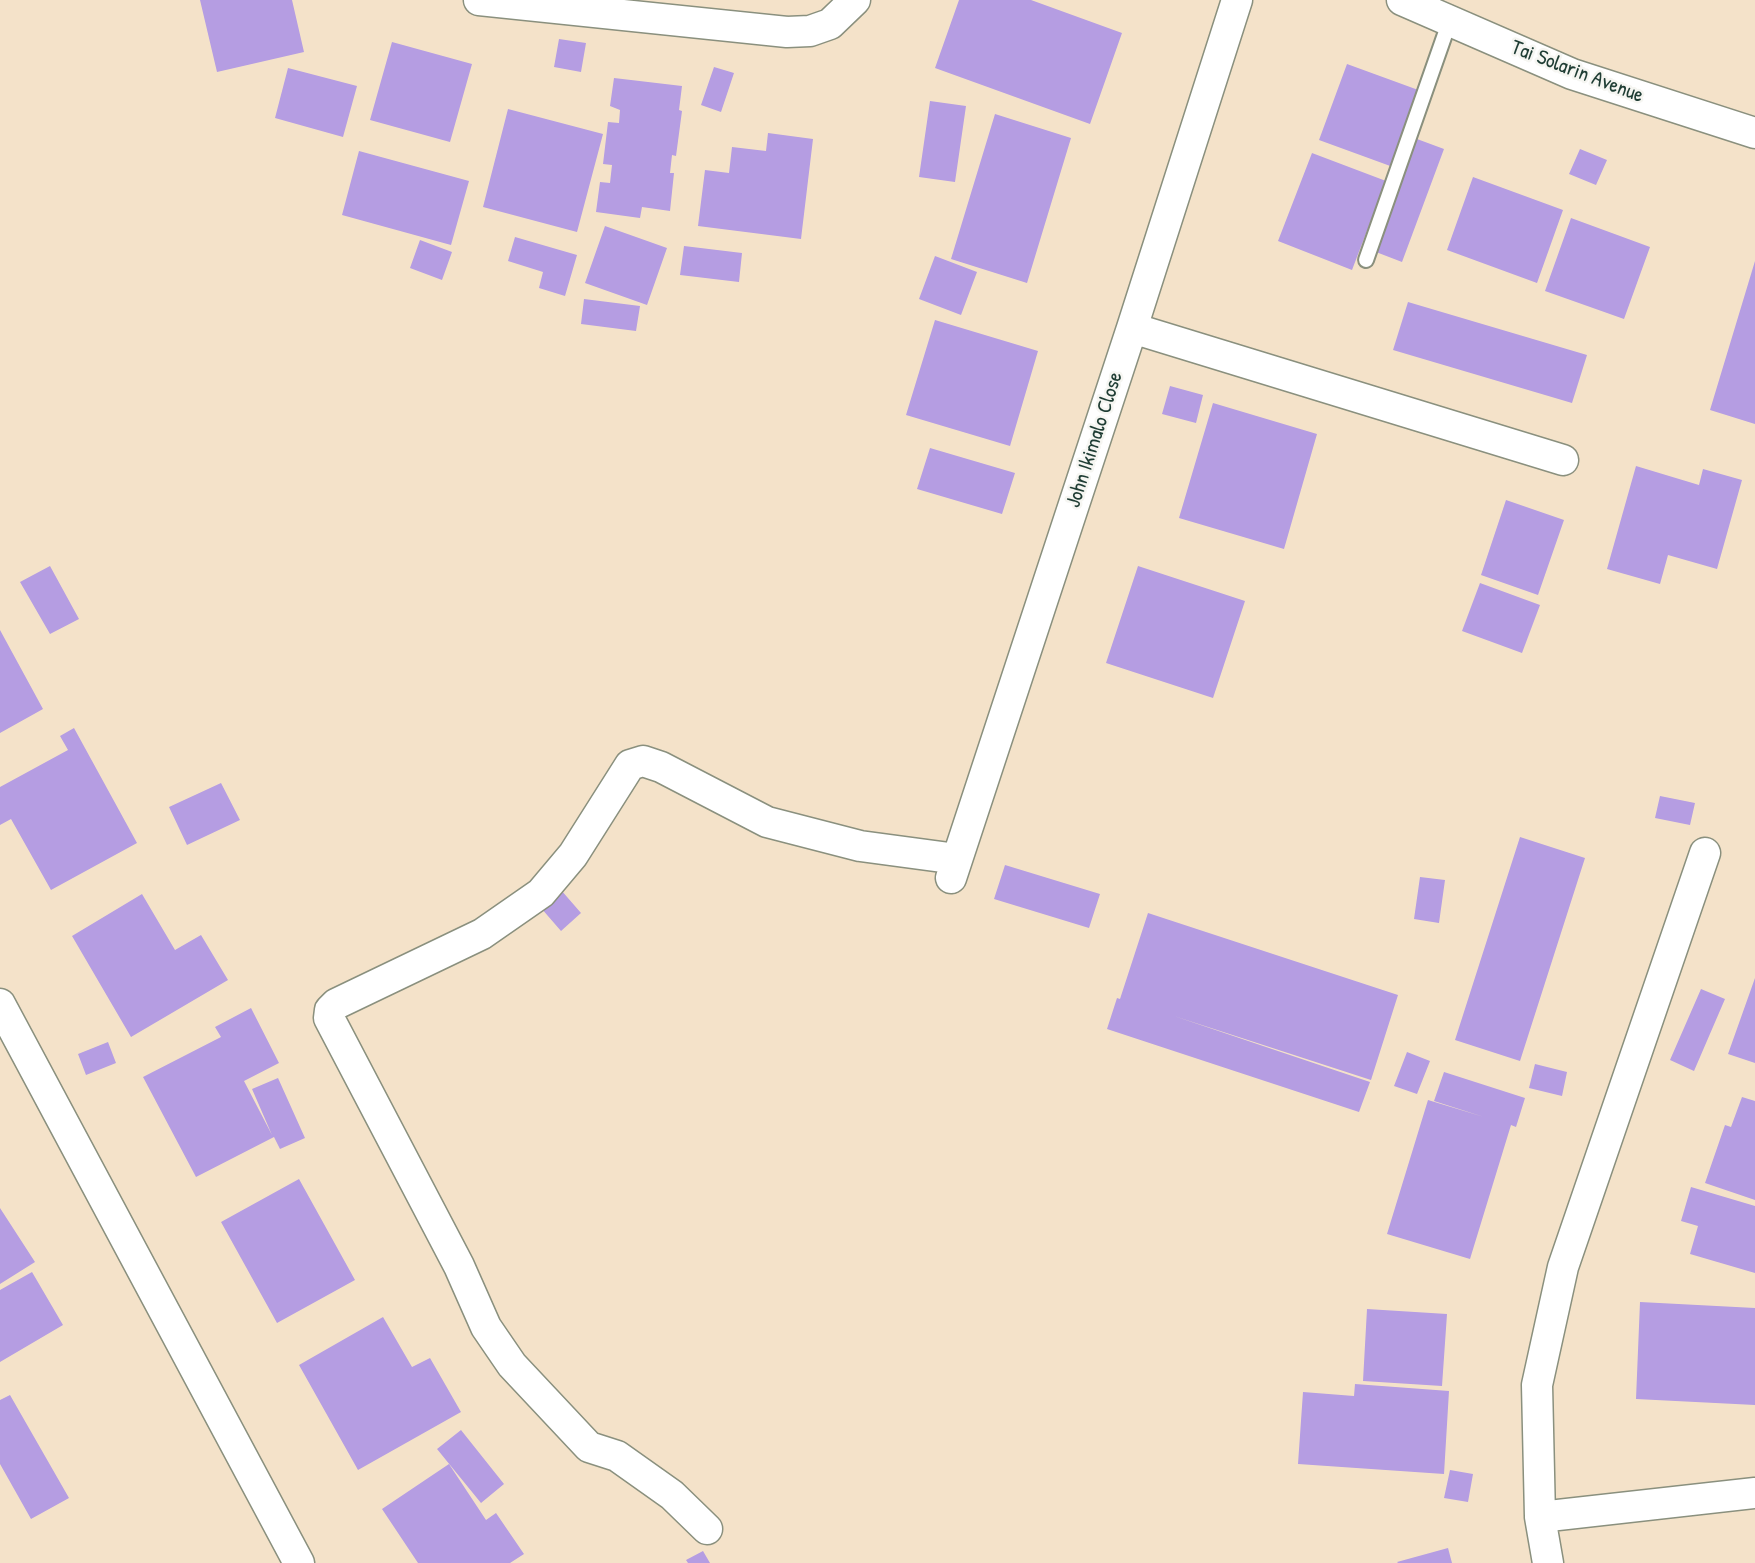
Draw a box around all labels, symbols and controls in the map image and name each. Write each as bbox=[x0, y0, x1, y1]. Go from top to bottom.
street label: Tai Solarin Avenue bbox=[1507, 35, 1647, 109]
street label: John Ikimalo Close bbox=[1061, 369, 1129, 511]

